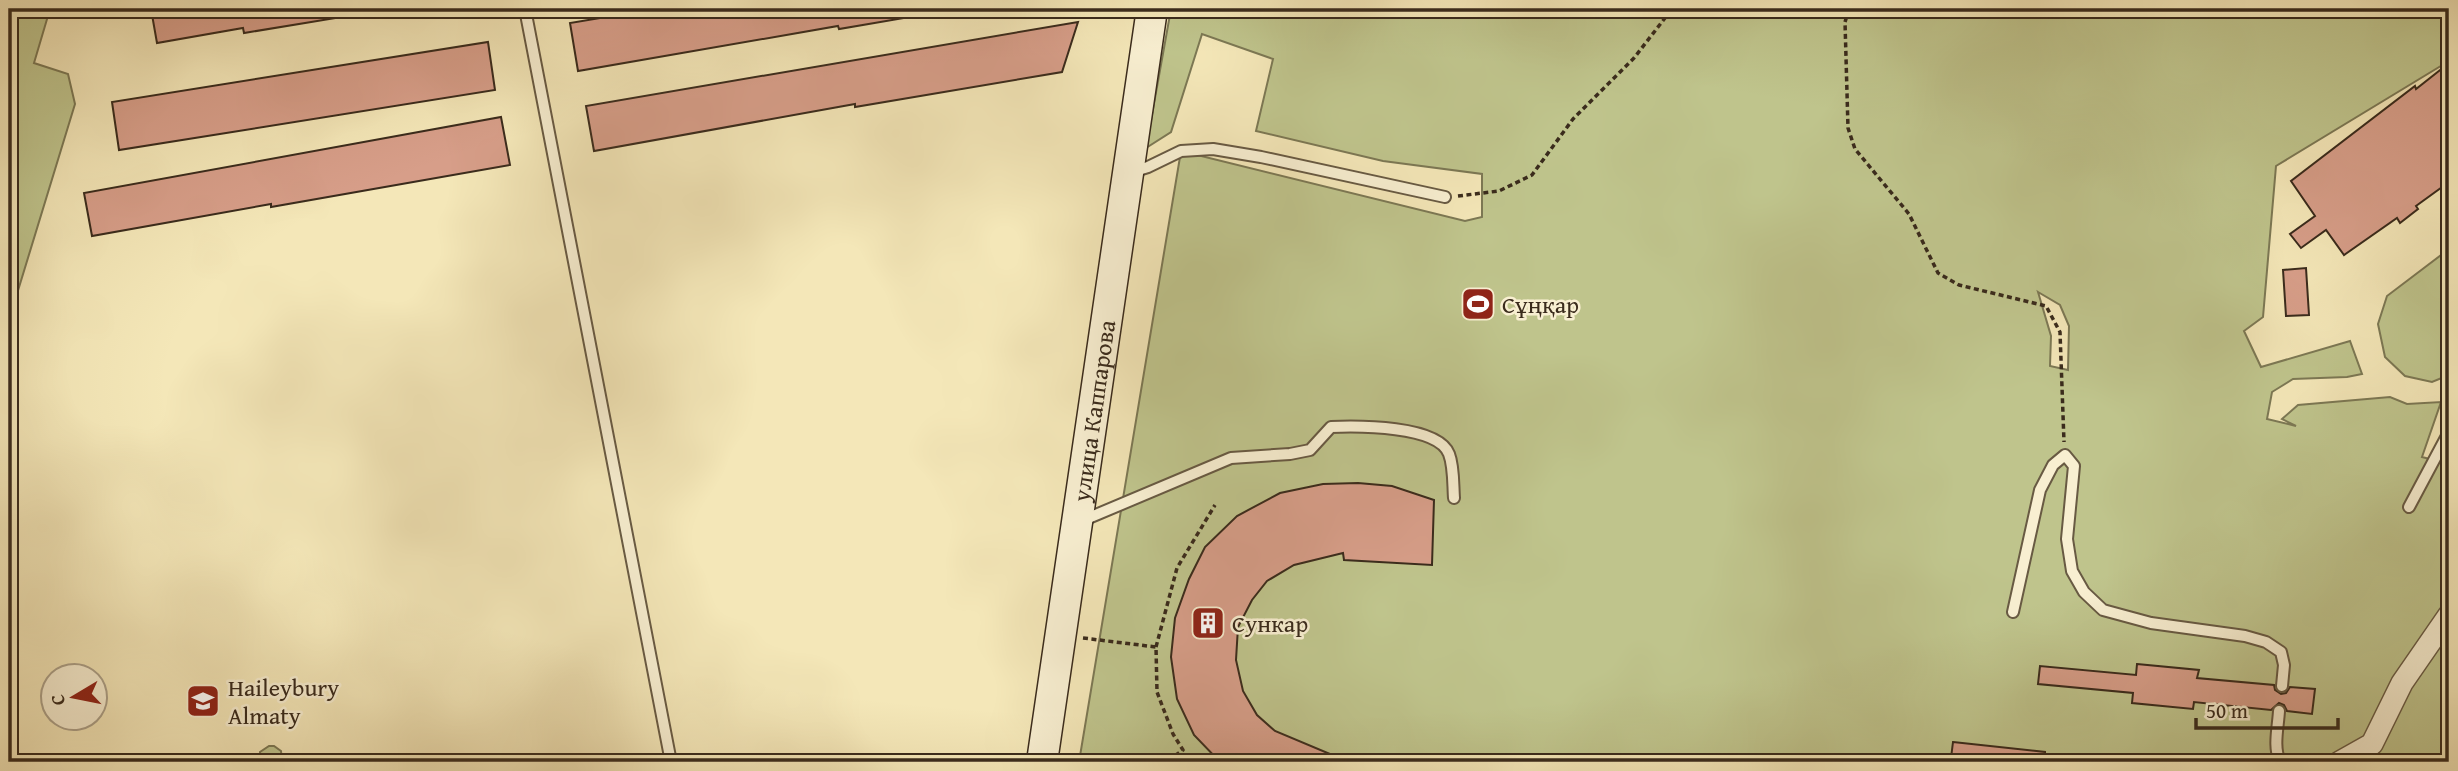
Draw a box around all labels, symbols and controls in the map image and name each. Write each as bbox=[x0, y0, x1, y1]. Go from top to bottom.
sports icon: Сұңқар bbox=[1459, 285, 1497, 323]
place label: Сұңқар bbox=[1502, 287, 1579, 322]
street label: улица Каппарова bbox=[1063, 317, 1124, 505]
building icon: Сункар bbox=[1189, 604, 1227, 642]
place label: Сункар bbox=[1232, 606, 1308, 641]
north arrow bbox=[38, 662, 108, 732]
place label: Haileybury Almaty bbox=[228, 670, 339, 733]
school or university icon: Haileybury Almaty bbox=[184, 682, 222, 720]
scale bar bbox=[2196, 687, 2337, 731]
text: С bbox=[42, 692, 72, 708]
text: 50 m bbox=[2206, 695, 2248, 726]

